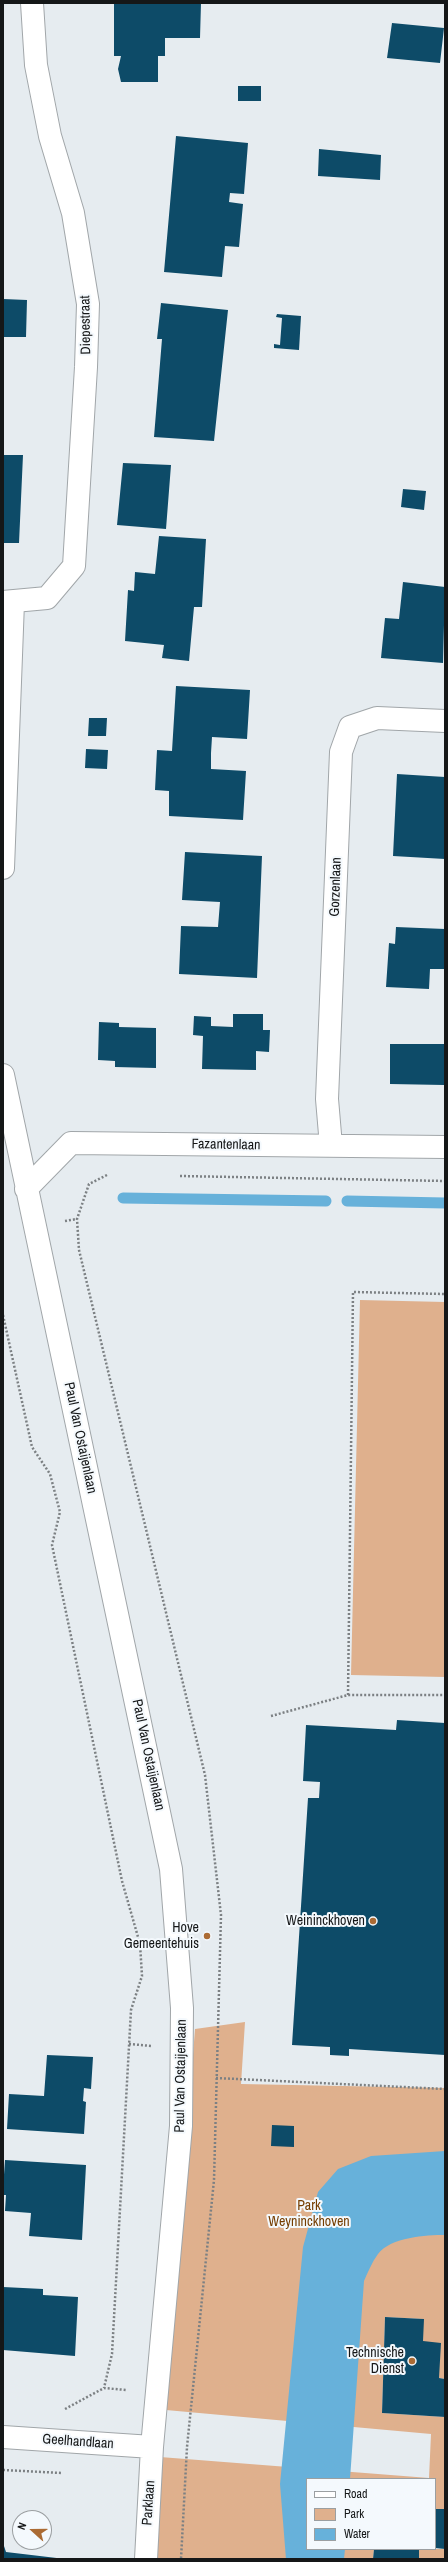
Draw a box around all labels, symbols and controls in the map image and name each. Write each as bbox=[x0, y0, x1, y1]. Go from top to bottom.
street label: Diepestraat bbox=[77, 295, 95, 355]
street label: Gorzenlaan bbox=[327, 857, 345, 917]
street label: Fazantenlaan bbox=[191, 1136, 261, 1154]
street label: Paul Van Ostaijenlaan bbox=[60, 1381, 100, 1495]
street label: Paul Van Ostaijenlaan bbox=[128, 1698, 168, 1812]
place label: Weininckhoven bbox=[286, 1913, 365, 1929]
marker: Weininckhoven bbox=[368, 1916, 378, 1926]
place label: Hove Gemeentehuis bbox=[124, 1920, 199, 1952]
marker: Hove Gemeentehuis bbox=[202, 1931, 212, 1941]
street label: Paul Van Ostaijenlaan bbox=[172, 2019, 190, 2133]
park label: Park Weyninckhoven bbox=[268, 2198, 350, 2230]
place label: Technische Dienst bbox=[346, 2345, 404, 2378]
marker: Technische Dienst bbox=[407, 2356, 417, 2366]
street label: Geelhandlaan bbox=[42, 2431, 114, 2453]
legend bbox=[306, 2478, 436, 2550]
street label: Parklaan bbox=[139, 2480, 159, 2526]
text: Road bbox=[344, 2486, 368, 2502]
text: Park bbox=[344, 2506, 364, 2522]
north arrow bbox=[12, 2510, 52, 2550]
text: N bbox=[14, 2521, 29, 2532]
text: Water bbox=[344, 2526, 370, 2542]

